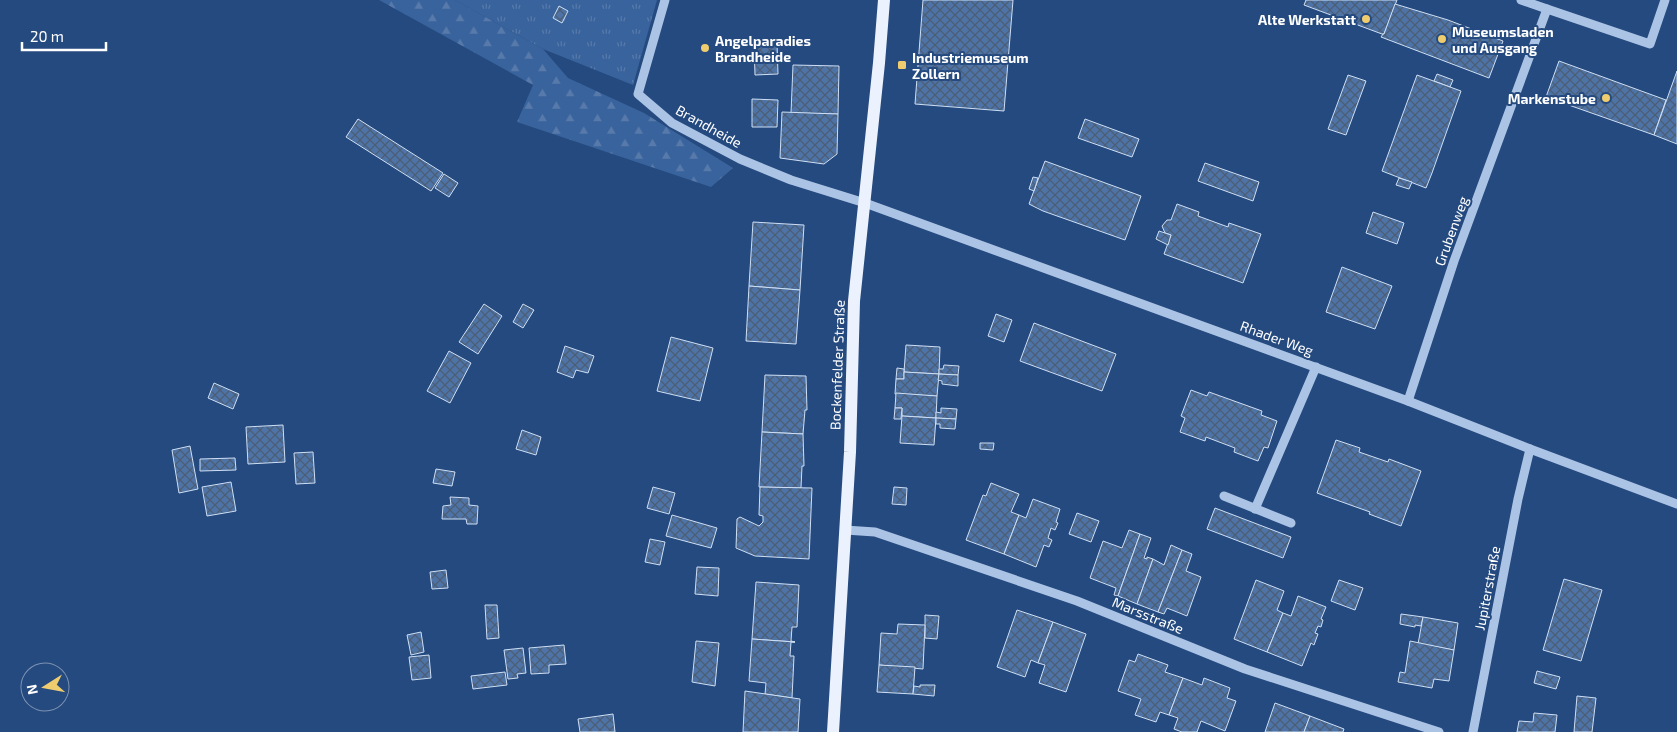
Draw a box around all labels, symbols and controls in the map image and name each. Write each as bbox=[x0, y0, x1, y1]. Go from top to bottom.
place label: Alte Werkstatt bbox=[1258, 11, 1356, 28]
marker: Alte Werkstatt bbox=[1360, 13, 1372, 25]
scale bar bbox=[22, 20, 106, 52]
place label: Museumsladen und Ausgang bbox=[1452, 23, 1554, 56]
text: 20 m bbox=[30, 27, 64, 45]
place label: Angelparadies Brandheide bbox=[715, 32, 811, 65]
marker: Museumsladen und Ausgang bbox=[1436, 33, 1448, 45]
marker: Angelparadies Brandheide bbox=[699, 42, 711, 54]
place label: Industriemuseum Zollern bbox=[912, 49, 1029, 82]
marker: Industriemuseum Zollern bbox=[896, 59, 908, 71]
place label: Markenstube bbox=[1508, 90, 1596, 107]
marker: Markenstube bbox=[1600, 92, 1612, 104]
street label: Brandheide bbox=[673, 101, 745, 151]
street label: Grubenweg bbox=[1431, 194, 1472, 268]
street label: Bockenfelder Straße bbox=[826, 300, 848, 430]
street label: Rhader Weg bbox=[1238, 317, 1316, 359]
street label: Jupiterstraße bbox=[1470, 544, 1504, 632]
street label: Marsstraße bbox=[1110, 593, 1186, 637]
north arrow bbox=[20, 662, 70, 712]
text: N bbox=[22, 683, 41, 696]

